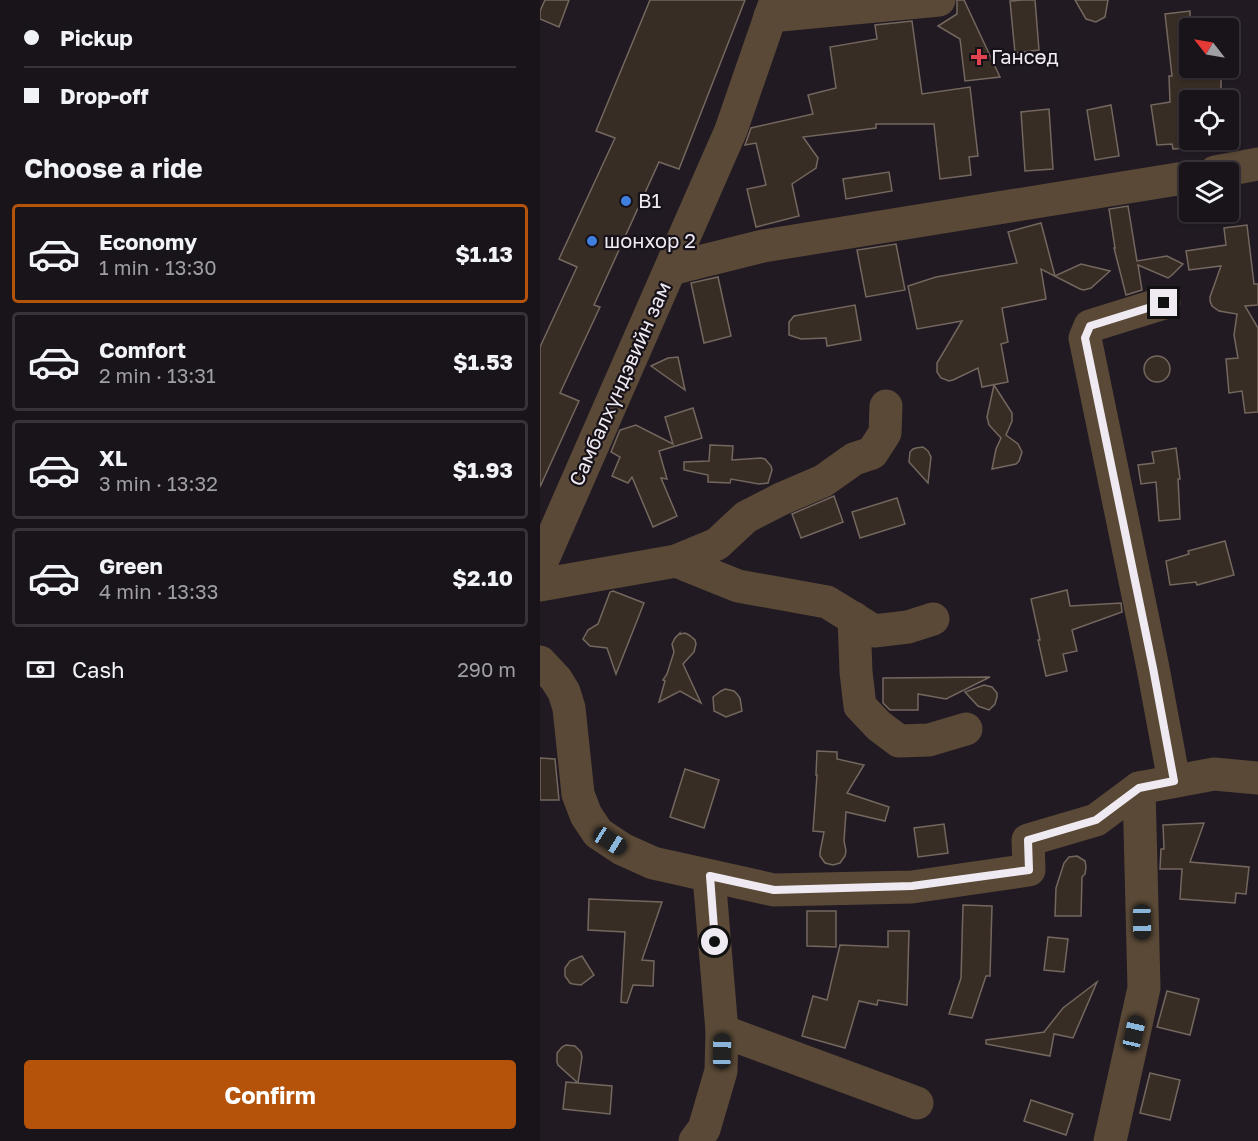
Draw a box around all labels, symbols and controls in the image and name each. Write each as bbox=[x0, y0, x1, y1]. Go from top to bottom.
north arrow bbox=[1179, 18, 1239, 78]
map controls bbox=[1179, 18, 1239, 222]
text: Pickup bbox=[60, 24, 133, 51]
place label: Гансөд bbox=[991, 44, 1059, 68]
marker: Гансөд bbox=[972, 50, 986, 64]
text: Drop-off bbox=[60, 82, 149, 109]
button: locate bbox=[1179, 90, 1239, 150]
text: Choose a ride bbox=[24, 152, 203, 184]
button: layers bbox=[1179, 162, 1239, 222]
place label: В1 bbox=[638, 188, 661, 212]
marker: В1 bbox=[619, 194, 633, 208]
icon: car bbox=[27, 227, 81, 281]
text: Economy bbox=[99, 228, 197, 255]
place label: шонхор 2 bbox=[604, 228, 696, 252]
marker: шонхор 2 bbox=[585, 234, 599, 248]
text: $1.13 bbox=[455, 240, 513, 267]
text: 1 min · 13:30 bbox=[99, 255, 217, 279]
street label: Самбалхүндэвийн зам bbox=[563, 278, 676, 490]
route end bbox=[1150, 289, 1177, 316]
icon: car bbox=[27, 335, 81, 389]
text: Comfort bbox=[99, 336, 186, 363]
text: $1.53 bbox=[453, 348, 513, 375]
text: 2 min · 13:31 bbox=[99, 363, 216, 387]
icon: car bbox=[27, 443, 81, 497]
text: XL bbox=[99, 444, 127, 471]
text: $1.93 bbox=[452, 456, 513, 483]
text: 3 min · 13:32 bbox=[99, 471, 218, 495]
icon: car bbox=[27, 551, 81, 605]
text: Green bbox=[99, 552, 163, 579]
text: $2.10 bbox=[452, 564, 513, 591]
text: 4 min · 13:33 bbox=[99, 579, 218, 603]
icon: cash bbox=[24, 653, 57, 686]
text: Cash bbox=[72, 656, 125, 683]
text: 290 m bbox=[457, 657, 516, 681]
car bbox=[590, 824, 630, 858]
car bbox=[1133, 904, 1151, 940]
route start bbox=[701, 928, 728, 955]
car bbox=[1121, 1013, 1147, 1053]
car bbox=[713, 1033, 731, 1069]
button: Confirm bbox=[24, 1060, 516, 1129]

